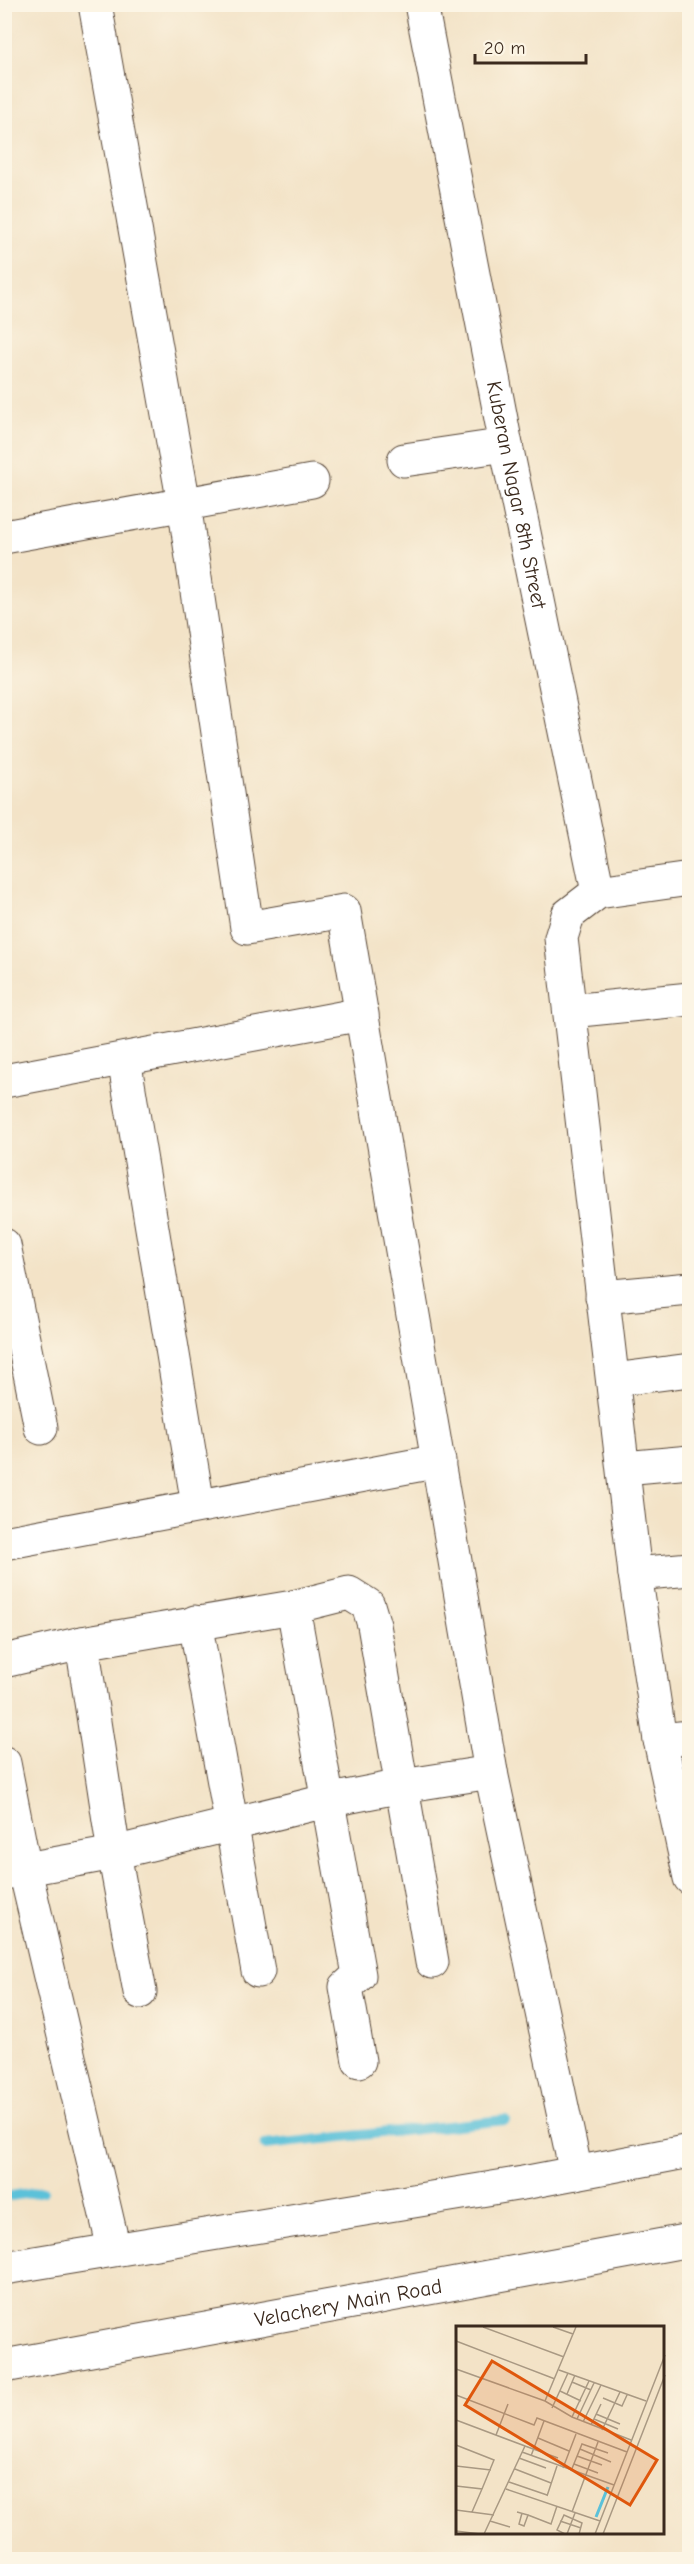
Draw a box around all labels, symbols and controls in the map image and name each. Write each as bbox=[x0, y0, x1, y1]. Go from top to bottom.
scale bar bbox=[475, 27, 586, 65]
text: 20 m bbox=[484, 38, 525, 59]
street label: Kuberan Nagar 8th Street bbox=[482, 379, 552, 612]
street label: Velachery Main Road bbox=[253, 2274, 444, 2332]
inset map bbox=[456, 2326, 664, 2534]

